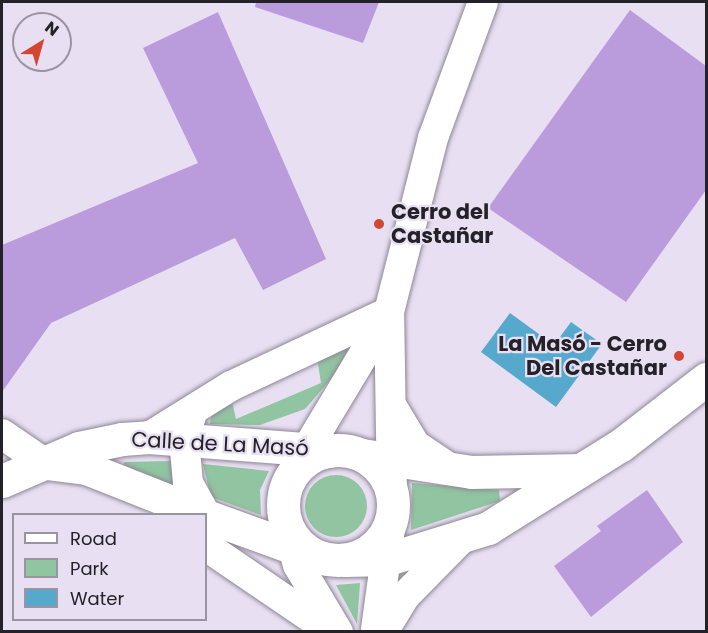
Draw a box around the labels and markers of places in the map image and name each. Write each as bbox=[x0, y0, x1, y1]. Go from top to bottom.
place label: Cerro del Castañar bbox=[391, 199, 493, 249]
marker: Cerro del Castañar bbox=[372, 217, 386, 231]
place label: La Masó - Cerro Del Castañar bbox=[498, 331, 667, 381]
marker: La Masó - Cerro Del Castañar bbox=[672, 349, 686, 363]

